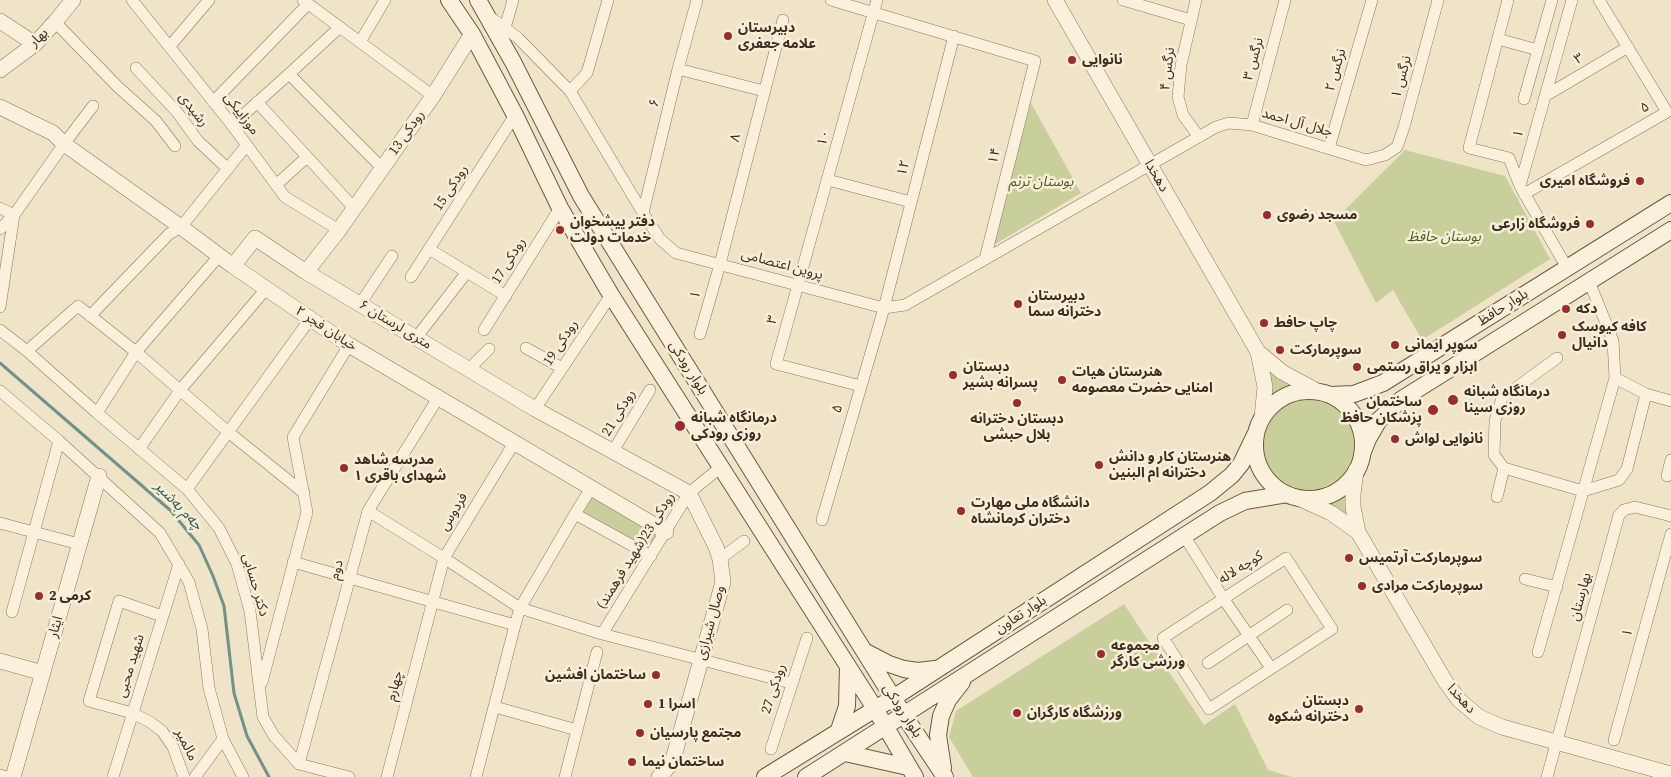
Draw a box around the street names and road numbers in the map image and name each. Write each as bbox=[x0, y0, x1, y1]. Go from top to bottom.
street label: بهار bbox=[26, 25, 52, 51]
street label: نرگس ۳ bbox=[1240, 36, 1268, 82]
street label: نرگس ۴ bbox=[1157, 46, 1179, 92]
street label: نرگس ۲ bbox=[1322, 47, 1350, 93]
street label: ۳ bbox=[1571, 50, 1587, 68]
street label: نرگس ۱ bbox=[1388, 54, 1416, 100]
street label: رشیدی bbox=[174, 89, 212, 131]
street label: موزاییکی bbox=[220, 89, 262, 139]
street label: ۶ bbox=[646, 97, 664, 109]
street label: ۵ bbox=[1637, 99, 1653, 117]
street label: جلال آل احمد bbox=[1260, 105, 1334, 141]
street label: رودکی 13 bbox=[385, 107, 429, 159]
street label: ۱۰ bbox=[814, 128, 834, 148]
street label: ۱ bbox=[1510, 128, 1528, 140]
street label: ۸ bbox=[727, 132, 745, 144]
street label: ۱۴ bbox=[985, 146, 1005, 166]
street label: دهخدا bbox=[1140, 157, 1172, 195]
street label: ۱۲ bbox=[894, 158, 914, 178]
street label: رودکی 15 bbox=[430, 162, 472, 214]
street label: رودکی 17 bbox=[488, 235, 530, 287]
street label: پروین اعتصامی bbox=[739, 246, 825, 284]
street label: بلوار حافظ bbox=[1475, 286, 1531, 330]
street label: ۱ bbox=[687, 289, 705, 301]
street label: ۶ متری لرستان bbox=[356, 297, 434, 353]
street label: خیابان فجر ۲ bbox=[292, 303, 360, 355]
street label: ۳ bbox=[764, 314, 782, 326]
street label: رودکی 19 bbox=[540, 317, 582, 369]
street label: بلوار رودکی bbox=[665, 338, 711, 398]
street label: رودکی 21 bbox=[599, 387, 639, 439]
street label: ۵ bbox=[829, 403, 847, 415]
street label: فردوس bbox=[436, 490, 472, 534]
street label: رودکی 23(شهید فرهمند) bbox=[593, 490, 679, 612]
street label: کوچه لاله bbox=[1216, 548, 1266, 588]
street label: دکتر حسابی bbox=[238, 552, 272, 618]
street label: دوم bbox=[326, 558, 348, 582]
street label: بهارستان bbox=[1566, 571, 1596, 623]
street label: وصال شیرازی bbox=[693, 584, 729, 662]
street label: بلوار تعاون bbox=[992, 592, 1050, 638]
street label: ایثار bbox=[45, 614, 67, 640]
street label: ۱ bbox=[1619, 627, 1637, 639]
street label: شهید محبی bbox=[113, 632, 149, 700]
street label: رودکی 27 bbox=[758, 662, 790, 716]
street label: چهارم bbox=[383, 669, 407, 703]
street label: بلوار رودکی bbox=[878, 681, 926, 741]
street label: دهخدا bbox=[1443, 681, 1479, 717]
street label: مالمیر bbox=[171, 726, 201, 764]

